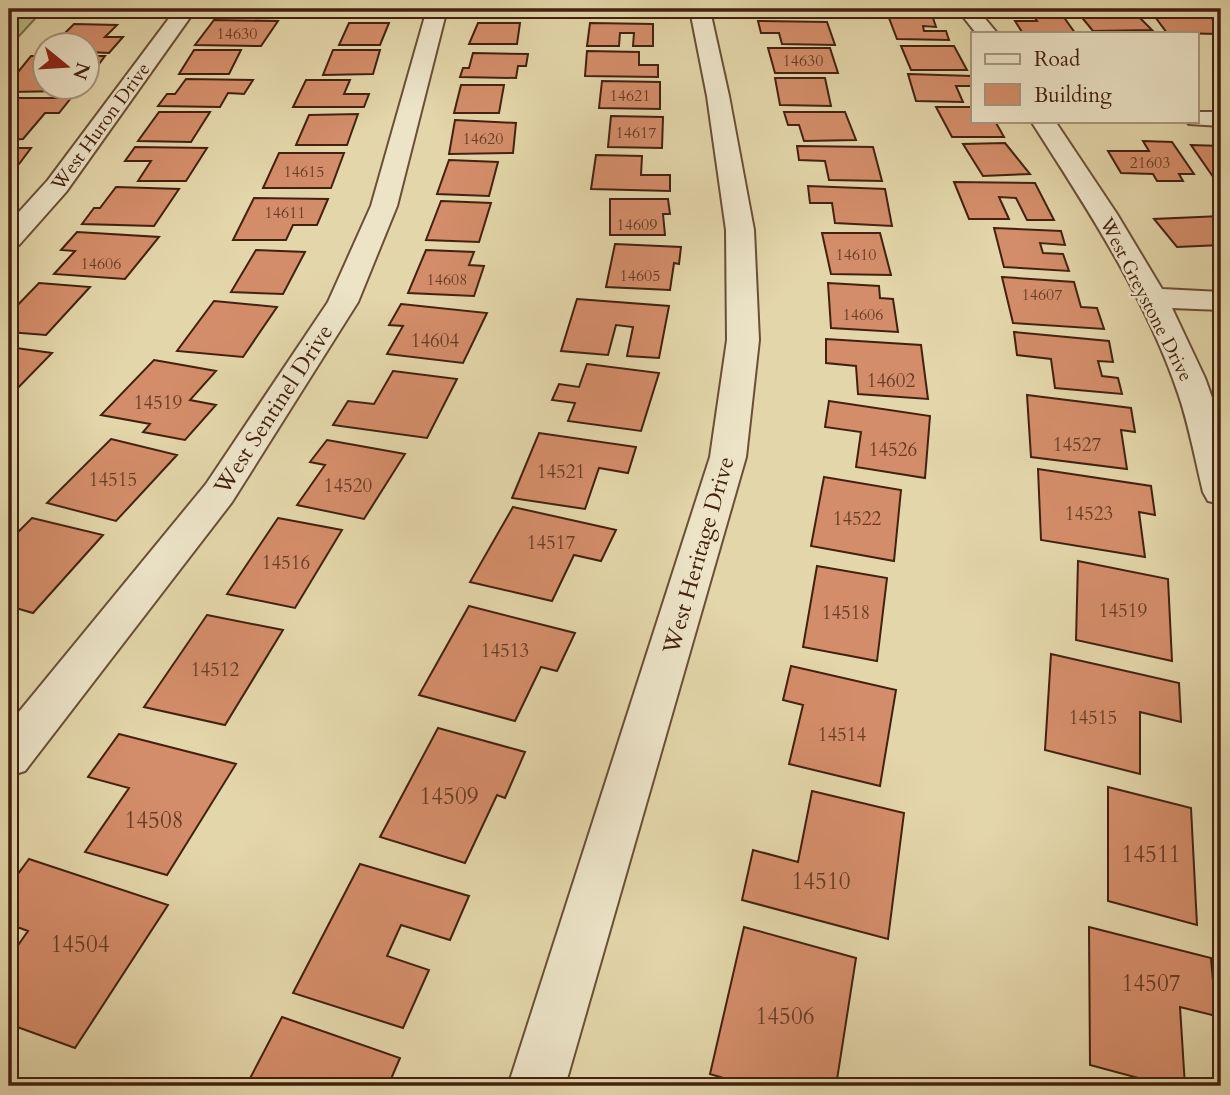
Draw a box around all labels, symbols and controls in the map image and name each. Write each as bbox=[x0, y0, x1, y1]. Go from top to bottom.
house number: 14630 bbox=[217, 23, 257, 45]
north arrow bbox=[32, 32, 102, 102]
legend bbox=[971, 32, 1198, 122]
text: Road bbox=[1034, 45, 1080, 74]
house number: 14630 bbox=[783, 50, 823, 72]
street label: West Huron Drive bbox=[45, 57, 156, 197]
text: N bbox=[66, 59, 96, 83]
text: Building bbox=[1034, 81, 1112, 110]
house number: 14621 bbox=[610, 85, 650, 107]
house number: 14617 bbox=[616, 122, 656, 144]
house number: 14620 bbox=[463, 128, 503, 150]
house number: 21603 bbox=[1130, 152, 1170, 174]
house number: 14615 bbox=[284, 161, 324, 183]
house number: 14611 bbox=[265, 202, 305, 224]
street label: West Greystone Drive bbox=[1093, 212, 1199, 386]
house number: 14609 bbox=[617, 214, 657, 236]
house number: 14610 bbox=[836, 244, 876, 266]
house number: 14606 bbox=[81, 253, 121, 275]
house number: 14605 bbox=[620, 265, 660, 287]
house number: 14608 bbox=[427, 269, 467, 291]
house number: 14607 bbox=[1022, 284, 1062, 306]
house number: 14606 bbox=[843, 304, 883, 326]
street label: West Sentinel Drive bbox=[206, 318, 340, 501]
house number: 14604 bbox=[411, 328, 460, 354]
house number: 14602 bbox=[867, 368, 916, 394]
house number: 14519 bbox=[134, 390, 183, 416]
house number: 14527 bbox=[1053, 432, 1102, 458]
house number: 14526 bbox=[869, 437, 917, 463]
street label: West Heritage Drive bbox=[655, 453, 741, 658]
house number: 14521 bbox=[537, 459, 585, 485]
house number: 14515 bbox=[89, 467, 137, 493]
house number: 14520 bbox=[324, 473, 373, 499]
house number: 14523 bbox=[1065, 501, 1113, 527]
house number: 14522 bbox=[833, 506, 882, 532]
house number: 14517 bbox=[527, 530, 576, 556]
house number: 14516 bbox=[262, 550, 310, 576]
house number: 14519 bbox=[1099, 598, 1148, 624]
house number: 14518 bbox=[822, 600, 870, 626]
house number: 14513 bbox=[481, 638, 529, 664]
house number: 14512 bbox=[191, 657, 240, 683]
house number: 14515 bbox=[1069, 705, 1117, 731]
house number: 14514 bbox=[818, 722, 867, 748]
house number: 14509 bbox=[420, 781, 478, 812]
house number: 14508 bbox=[125, 805, 183, 836]
house number: 14511 bbox=[1122, 839, 1180, 870]
house number: 14510 bbox=[792, 866, 850, 897]
house number: 14504 bbox=[51, 929, 110, 960]
house number: 14507 bbox=[1122, 968, 1180, 999]
house number: 14506 bbox=[756, 1001, 814, 1032]

